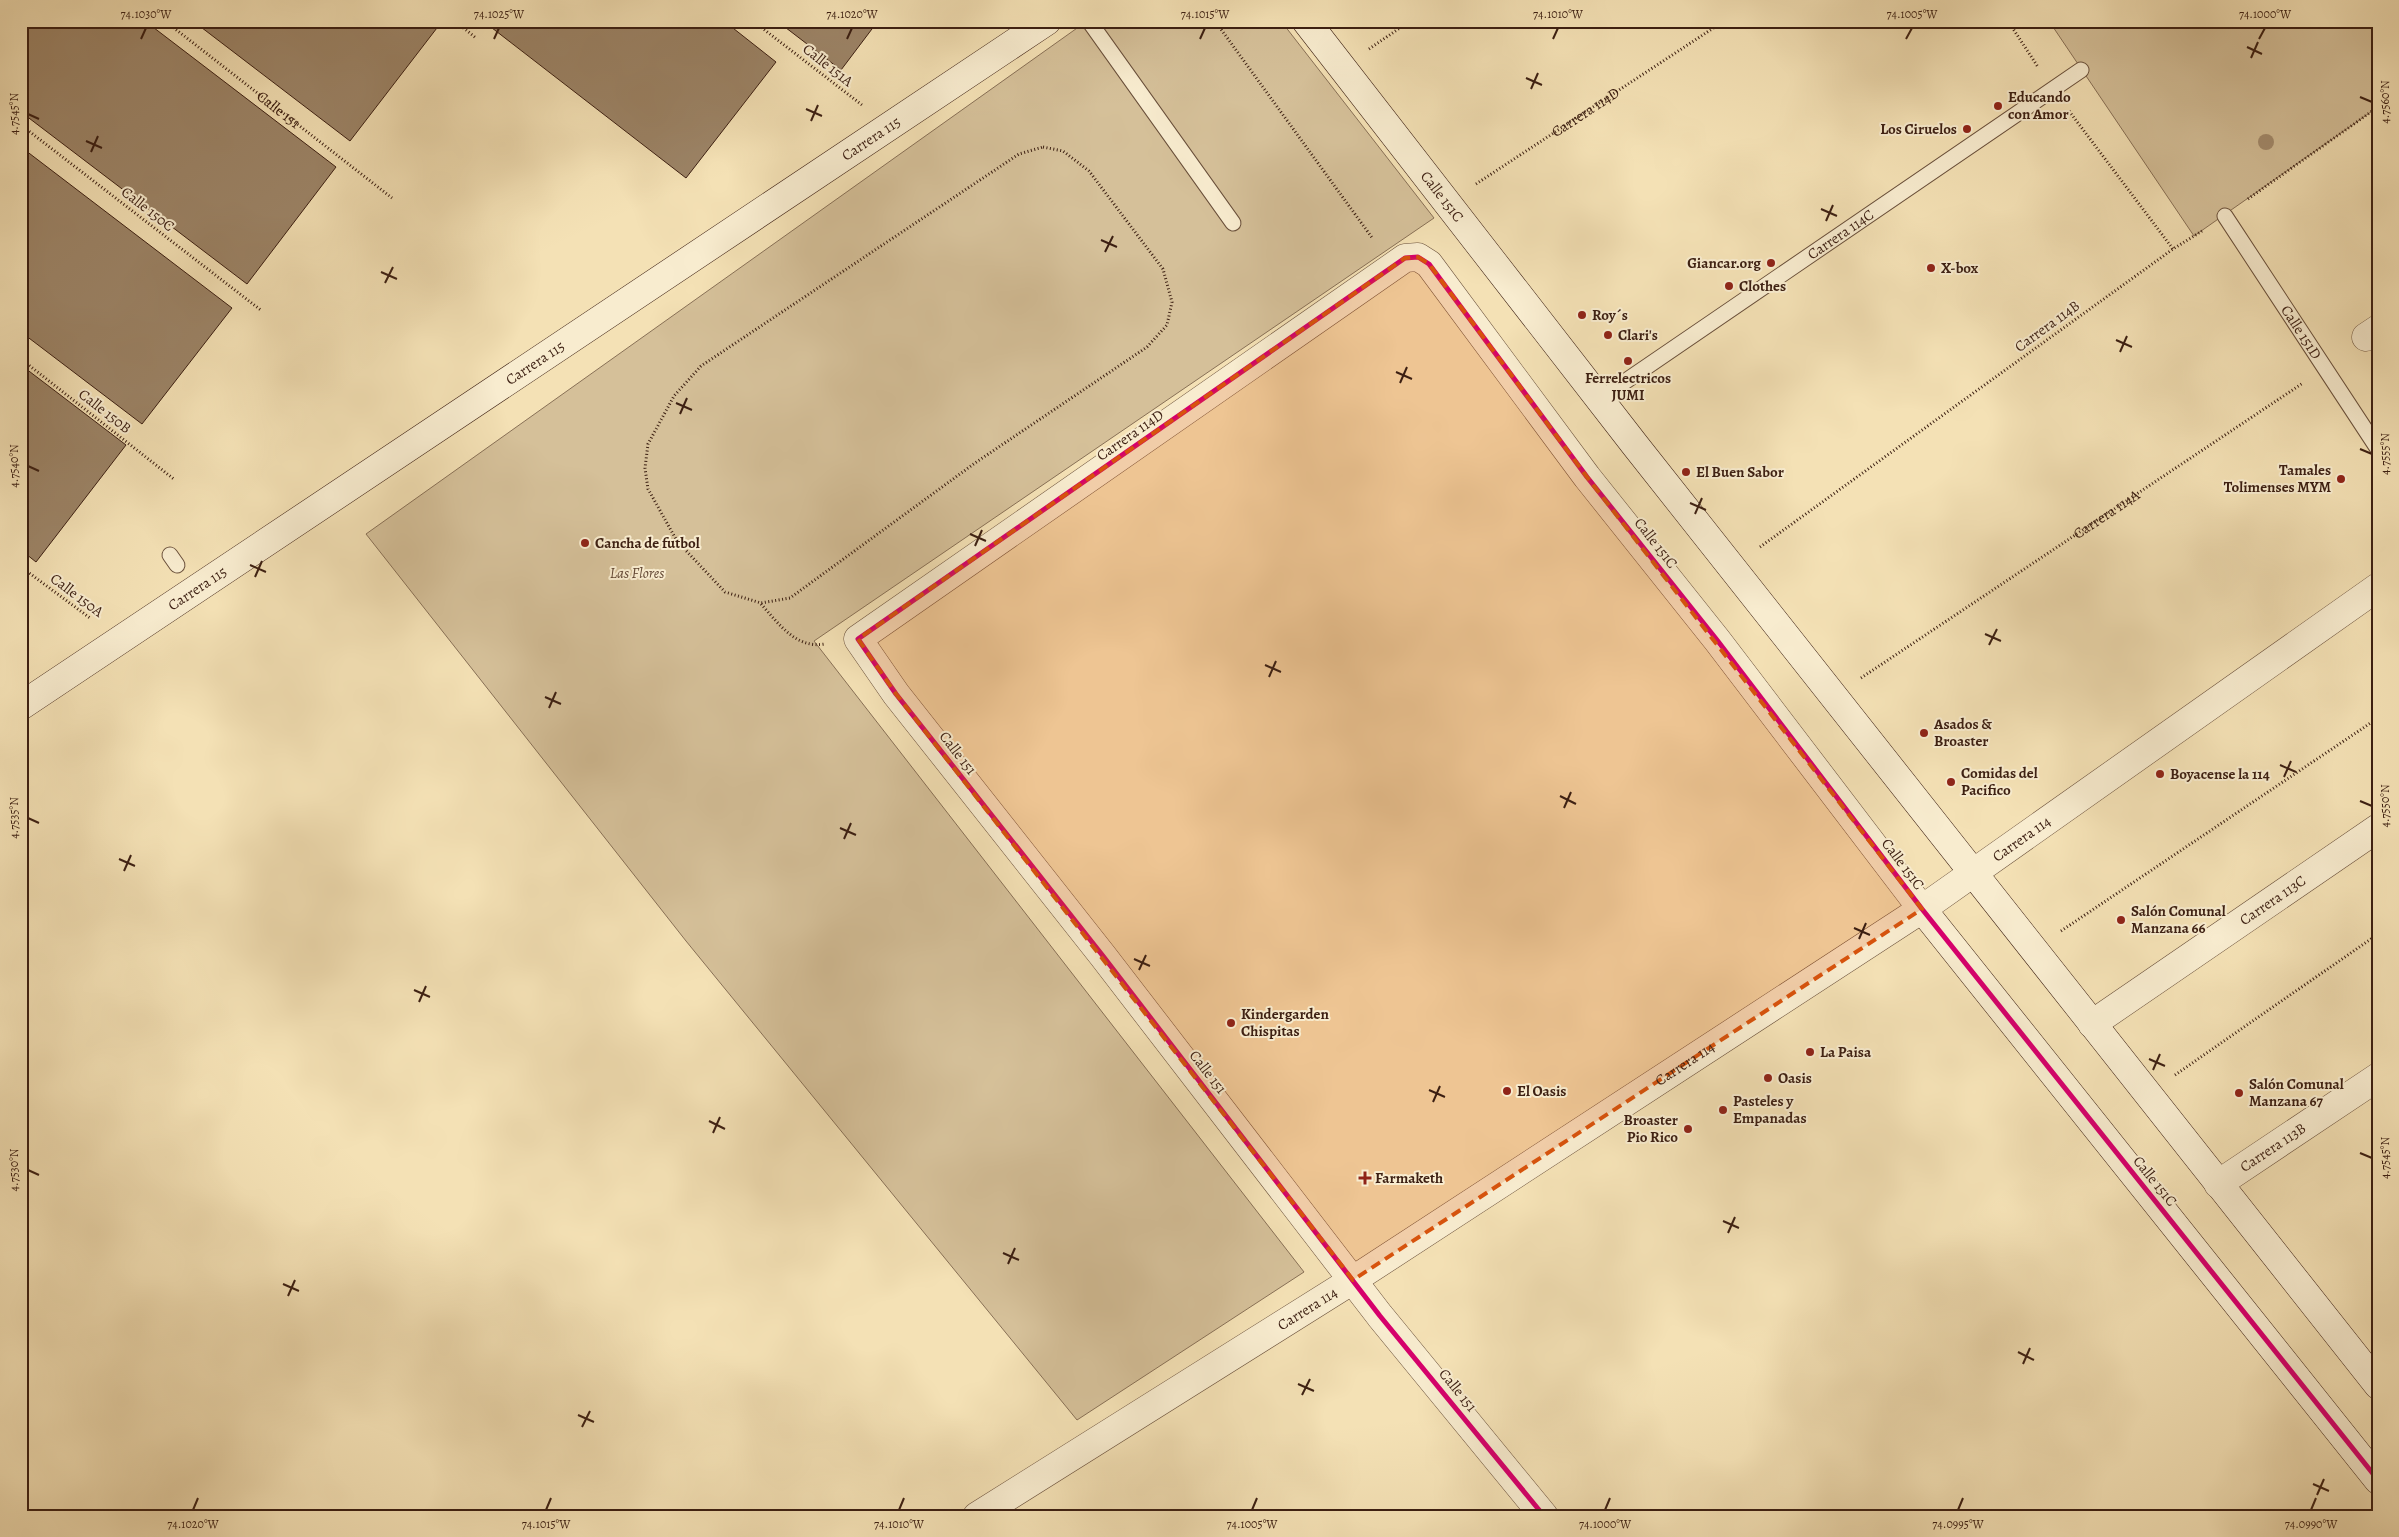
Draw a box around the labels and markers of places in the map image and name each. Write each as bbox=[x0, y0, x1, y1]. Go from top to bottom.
place label: Educando con Amor bbox=[2008, 87, 2071, 124]
marker: Educando con Amor bbox=[1992, 100, 2004, 112]
place label: Los Ciruelos bbox=[1880, 119, 1957, 139]
marker: Los Ciruelos bbox=[1961, 123, 1973, 135]
place label: Giancar.org bbox=[1687, 253, 1761, 273]
marker: Giancar.org bbox=[1765, 257, 1777, 269]
place label: X-box bbox=[1941, 258, 1979, 278]
marker: X-box bbox=[1925, 262, 1937, 274]
place label: Clothes bbox=[1739, 276, 1786, 296]
marker: Clothes bbox=[1723, 280, 1735, 292]
place label: Roy´s bbox=[1592, 305, 1628, 325]
marker: Roy´s bbox=[1576, 309, 1588, 321]
place label: Clari's bbox=[1618, 325, 1658, 345]
marker: Clari's bbox=[1602, 329, 1614, 341]
marker: Ferrelectricos JUMI bbox=[1622, 355, 1634, 367]
place label: Ferrelectricos JUMI bbox=[1585, 368, 1671, 405]
place label: Tamales Tolimenses MYM bbox=[2224, 460, 2331, 497]
place label: El Buen Sabor bbox=[1696, 462, 1784, 482]
marker: El Buen Sabor bbox=[1680, 466, 1692, 478]
marker: Tamales Tolimenses MYM bbox=[2335, 473, 2347, 485]
place label: Cancha de futbol bbox=[595, 533, 700, 553]
marker: Cancha de futbol bbox=[579, 537, 591, 549]
place label: Asados & Broaster bbox=[1933, 714, 1992, 751]
marker: Asados & Broaster bbox=[1918, 727, 1930, 739]
place label: Comidas del Pacifico bbox=[1961, 763, 2038, 800]
place label: Boyacense la 114 bbox=[2170, 764, 2270, 784]
marker: Boyacense la 114 bbox=[2154, 768, 2166, 780]
marker: Comidas del Pacifico bbox=[1945, 776, 1957, 788]
place label: Salón Comunal Manzana 66 bbox=[2131, 901, 2226, 938]
marker: Salón Comunal Manzana 66 bbox=[2115, 914, 2127, 926]
place label: Kindergarden Chispitas bbox=[1241, 1004, 1329, 1041]
marker: Kindergarden Chispitas bbox=[1225, 1017, 1237, 1029]
place label: La Paisa bbox=[1820, 1042, 1872, 1062]
marker: La Paisa bbox=[1804, 1046, 1816, 1058]
place label: Oasis bbox=[1778, 1068, 1812, 1088]
marker: Oasis bbox=[1762, 1072, 1774, 1084]
place label: Salón Comunal Manzana 67 bbox=[2249, 1074, 2344, 1111]
place label: El Oasis bbox=[1517, 1081, 1567, 1101]
marker: El Oasis bbox=[1501, 1085, 1513, 1097]
marker: Salón Comunal Manzana 67 bbox=[2233, 1087, 2245, 1099]
place label: Pasteles y Empanadas bbox=[1733, 1091, 1807, 1128]
marker: Pasteles y Empanadas bbox=[1717, 1104, 1729, 1116]
place label: Broaster Pio Rico bbox=[1623, 1110, 1678, 1147]
marker: Broaster Pio Rico bbox=[1682, 1123, 1694, 1135]
place label: Farmaketh bbox=[1375, 1168, 1443, 1188]
marker: Farmaketh bbox=[1359, 1172, 1371, 1184]

